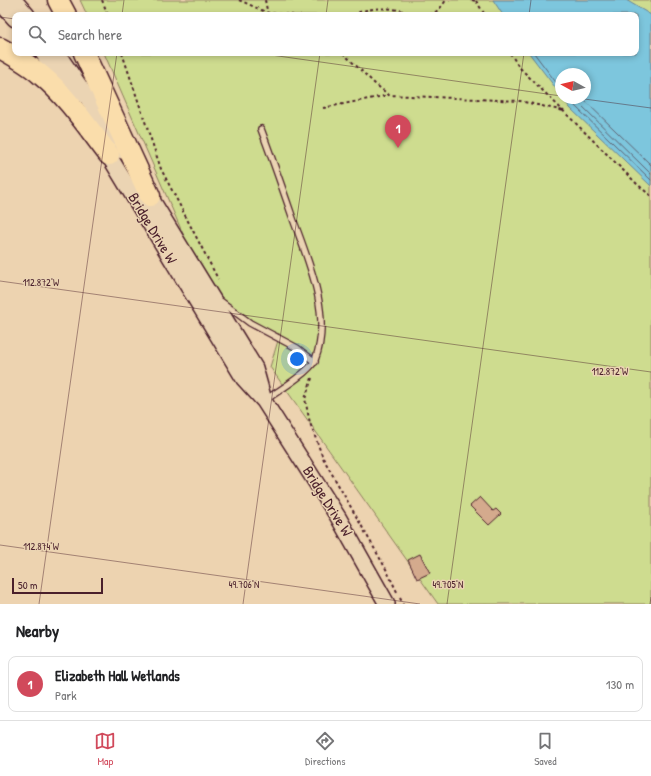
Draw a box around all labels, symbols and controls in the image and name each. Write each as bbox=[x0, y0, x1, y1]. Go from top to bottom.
search box bbox=[12, 12, 639, 56]
icon: search bbox=[26, 23, 48, 45]
text: Search here bbox=[58, 24, 122, 45]
north arrow bbox=[555, 68, 591, 104]
pin: 1 bbox=[385, 115, 411, 148]
street label: Bridge Drive W bbox=[123, 188, 183, 268]
text: 112.872°W bbox=[23, 276, 60, 289]
your location bbox=[287, 349, 307, 369]
text: 112.872°W bbox=[592, 365, 629, 378]
street label: Bridge Drive W bbox=[298, 462, 358, 541]
text: 112.874°W bbox=[23, 540, 60, 553]
scale bar bbox=[12, 576, 103, 595]
text: 50 m bbox=[18, 578, 38, 592]
text: 49.706°N bbox=[229, 578, 259, 591]
text: 49.705°N bbox=[433, 578, 463, 591]
text: Nearby bbox=[16, 619, 59, 642]
text: Elizabeth Hall Wetlands bbox=[55, 665, 180, 686]
text: 1 bbox=[28, 675, 32, 693]
text: 130 m bbox=[606, 675, 634, 693]
text: Park bbox=[55, 686, 77, 704]
tab: Map bbox=[94, 730, 116, 768]
tab: Directions bbox=[305, 730, 346, 768]
tab: Saved bbox=[534, 730, 557, 768]

